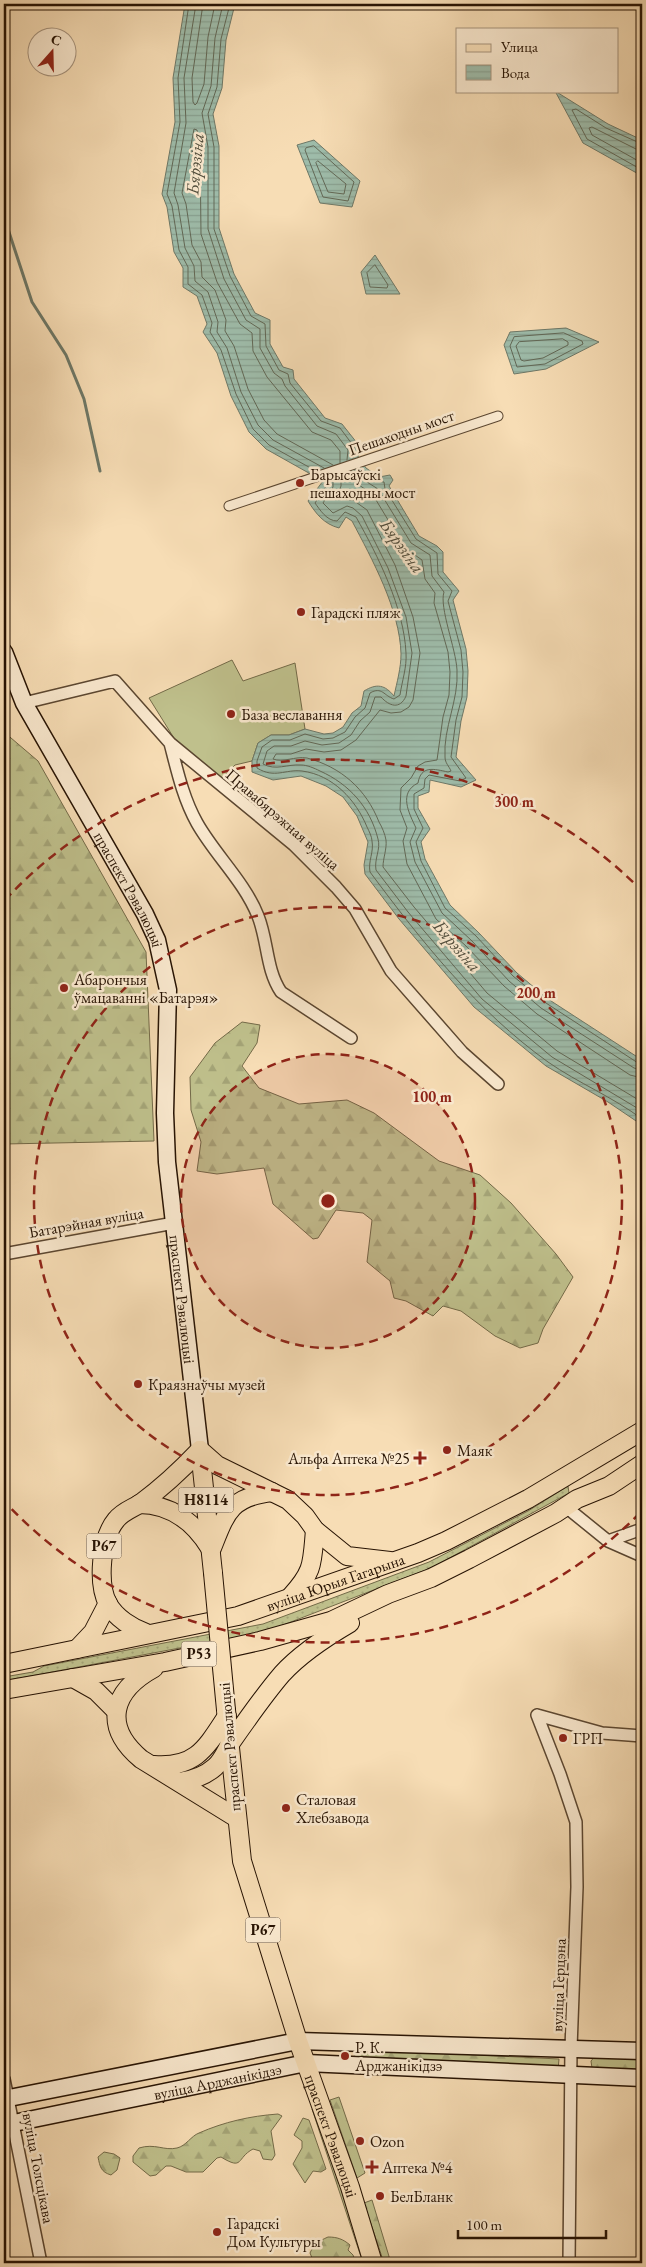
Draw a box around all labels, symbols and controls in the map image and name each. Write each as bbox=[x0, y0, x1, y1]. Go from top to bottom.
north arrow bbox=[28, 28, 78, 78]
legend bbox=[456, 28, 618, 92]
text: С bbox=[49, 30, 64, 50]
text: Улица bbox=[500, 37, 538, 56]
text: Вода bbox=[501, 63, 530, 82]
water label: Бярэзіна bbox=[180, 132, 210, 197]
street label: Пешаходны мост bbox=[345, 404, 457, 460]
place label: Барысаўскі пешаходны мост bbox=[310, 464, 416, 503]
marker: Барысаўскі пешаходны мост bbox=[294, 477, 306, 489]
water label: Бярэзіна bbox=[374, 513, 430, 578]
place label: Гарадскі пляж bbox=[311, 602, 401, 623]
marker: Гарадскі пляж bbox=[295, 606, 307, 618]
place label: База веславання bbox=[241, 704, 342, 725]
marker: База веславання bbox=[225, 708, 237, 720]
street label: Правабярэжная вуліца bbox=[221, 764, 345, 875]
text: 300 m bbox=[494, 792, 534, 811]
street label: праспект Рэвалюцыі bbox=[89, 828, 168, 949]
water label: Бярэзіна bbox=[427, 914, 486, 977]
place label: Абарончыя ўмацаванні «Батарэя» bbox=[73, 969, 218, 1008]
marker: Абарончыя ўмацаванні «Батарэя» bbox=[58, 982, 70, 994]
text: 200 m bbox=[516, 983, 556, 1002]
text: 100 m bbox=[412, 1087, 452, 1106]
centre of rings bbox=[319, 1192, 337, 1210]
street label: Батарэйная вуліца bbox=[27, 1202, 146, 1243]
street label: праспект Рэвалюцыі bbox=[164, 1234, 200, 1365]
place label: Краязнаўчы музей bbox=[148, 1374, 266, 1395]
marker: Краязнаўчы музей bbox=[132, 1378, 144, 1390]
place label: Маяк bbox=[457, 1440, 493, 1461]
marker: Маяк bbox=[441, 1444, 453, 1456]
place label: Альфа Аптека №25 bbox=[287, 1448, 410, 1469]
marker: Альфа Аптека №25 bbox=[414, 1452, 426, 1464]
road number: Н8114 bbox=[178, 1488, 234, 1512]
road number: Р67 bbox=[86, 1534, 122, 1558]
street label: вуліца Юрыя Гагарына bbox=[263, 1548, 408, 1616]
road number: Р53 bbox=[182, 1642, 216, 1666]
street label: праспект Рэвалюцыі bbox=[213, 1682, 246, 1812]
place label: ГРП bbox=[573, 1728, 603, 1749]
marker: ГРП bbox=[557, 1732, 569, 1744]
place label: Сталовая Хлебзавода bbox=[295, 1789, 370, 1828]
marker: Сталовая Хлебзавода bbox=[280, 1802, 292, 1814]
road number: Р67 bbox=[246, 1918, 280, 1942]
street label: вуліца Герцэна bbox=[546, 1937, 571, 2032]
place label: Р. К. Арджанікідзэ bbox=[354, 2037, 442, 2076]
marker: Р. К. Арджанікідзэ bbox=[339, 2050, 351, 2062]
street label: вуліца Арджанікідзэ bbox=[152, 2058, 283, 2105]
street label: праспект Рэвалюцыі bbox=[300, 2072, 363, 2200]
street label: вуліца Толсцікава bbox=[17, 2111, 60, 2226]
place label: Ozon bbox=[370, 2131, 405, 2152]
marker: Ozon bbox=[354, 2135, 366, 2147]
place label: Аптека №4 bbox=[381, 2157, 453, 2178]
marker: Аптека №4 bbox=[366, 2161, 378, 2173]
place label: БелБланк bbox=[390, 2186, 453, 2207]
marker: БелБланк bbox=[374, 2190, 386, 2202]
scale bar bbox=[458, 2207, 606, 2239]
place label: Гарадскі Дом Культуры bbox=[227, 2213, 321, 2252]
text: 100 m bbox=[466, 2215, 503, 2234]
marker: Гарадскі Дом Культуры bbox=[211, 2226, 223, 2238]

